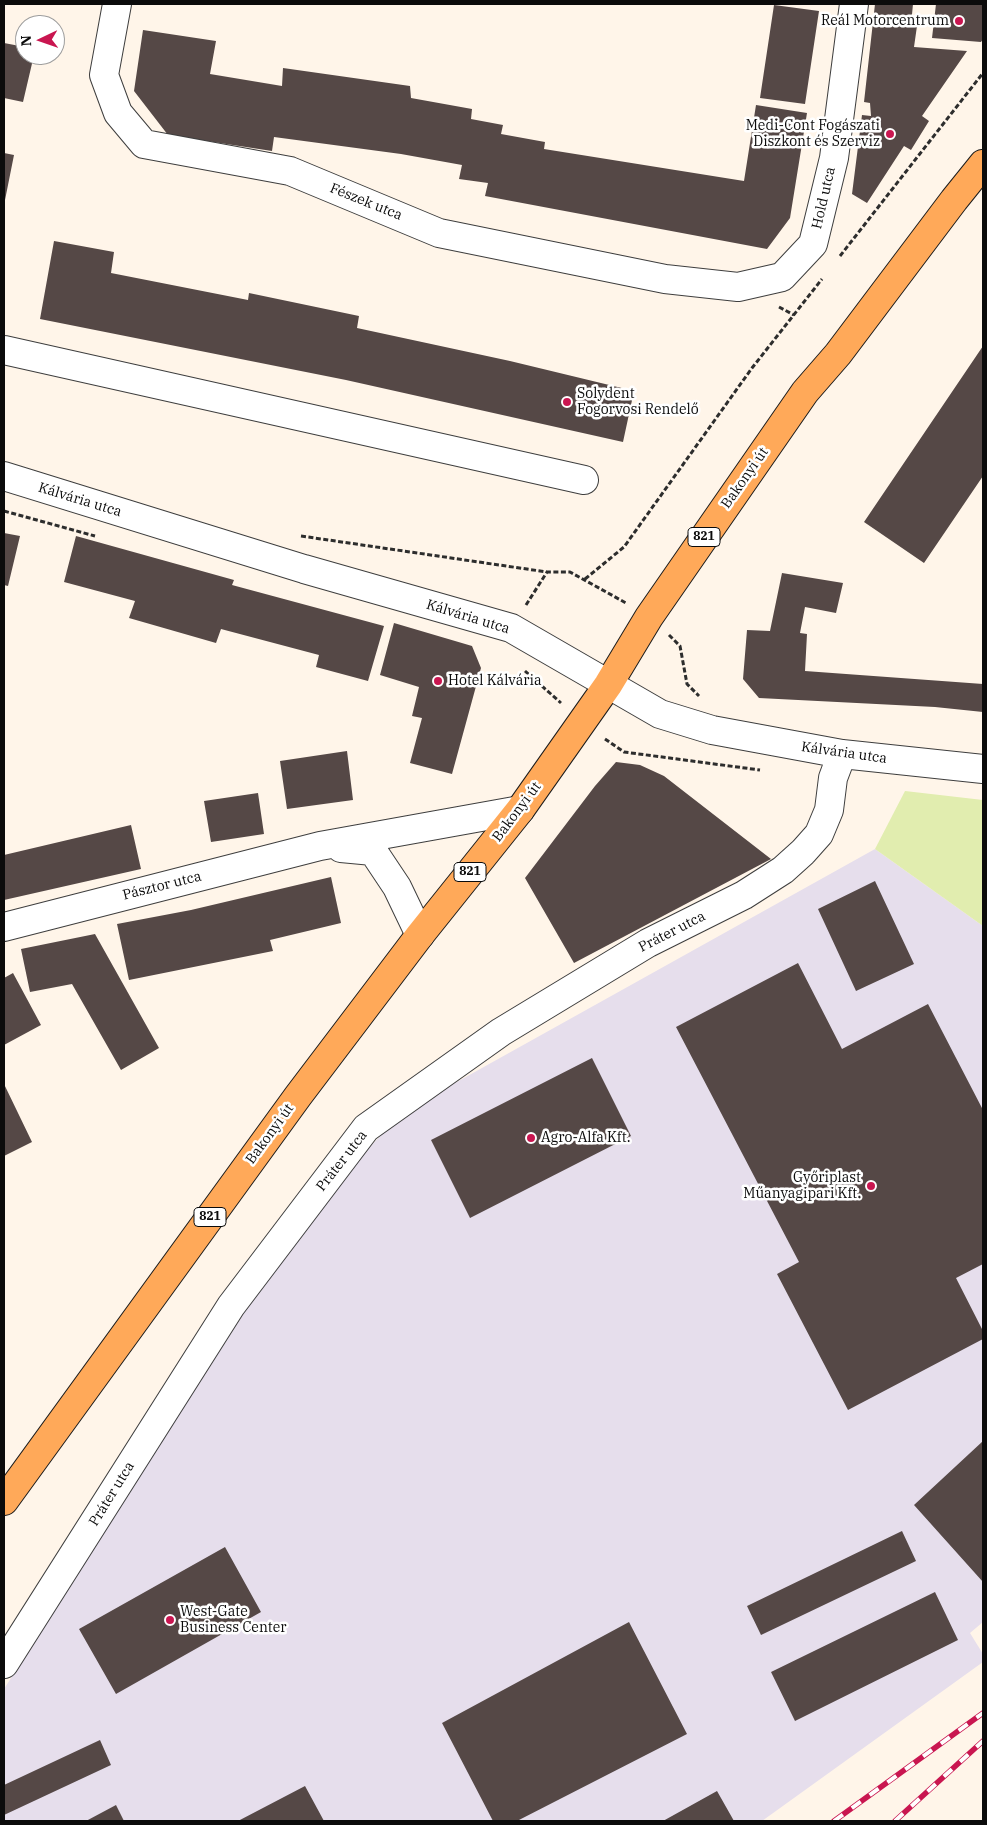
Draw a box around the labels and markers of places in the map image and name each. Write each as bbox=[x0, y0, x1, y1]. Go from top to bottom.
place label: Reál Motorcentrum bbox=[821, 13, 949, 29]
marker: Reál Motorcentrum bbox=[953, 15, 965, 27]
place label: Medi-Cont Fogászati Diszkont és Szerviz bbox=[746, 118, 880, 150]
marker: Medi-Cont Fogászati Diszkont és Szerviz bbox=[884, 128, 896, 140]
place label: Solydent Fogorvosi Rendelő bbox=[577, 386, 699, 418]
marker: Solydent Fogorvosi Rendelő bbox=[561, 396, 573, 408]
place label: Hotel Kálvária bbox=[448, 673, 542, 689]
marker: Hotel Kálvária bbox=[432, 675, 444, 687]
place label: Agro-Alfa Kft. bbox=[541, 1130, 630, 1146]
marker: Agro-Alfa Kft. bbox=[525, 1132, 537, 1144]
place label: Győriplast Műanyagipari Kft. bbox=[743, 1170, 861, 1202]
marker: Győriplast Műanyagipari Kft. bbox=[865, 1180, 877, 1192]
place label: West-Gate Business Center bbox=[180, 1604, 286, 1636]
marker: West-Gate Business Center bbox=[164, 1614, 176, 1626]

